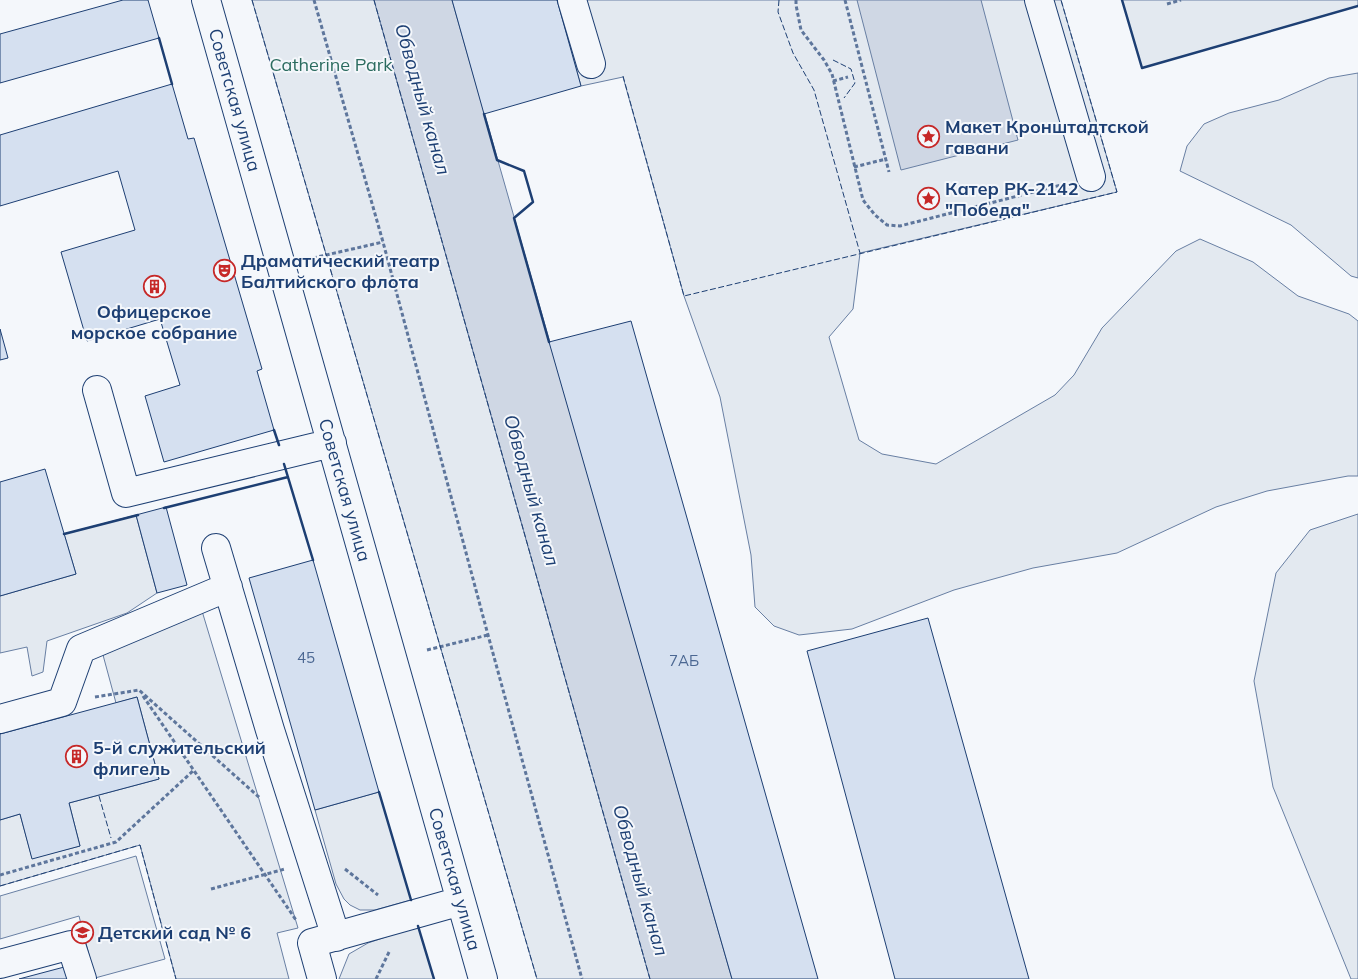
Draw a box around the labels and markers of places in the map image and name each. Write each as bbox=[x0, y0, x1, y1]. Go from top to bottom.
place label: Макет Кронштадтской гавани bbox=[945, 115, 1149, 159]
place icon: Макет Кронштадтской гавани bbox=[917, 124, 941, 148]
place label: Катер РК-2142 "Победа" bbox=[945, 177, 1078, 221]
place icon: Катер РК-2142 "Победа" bbox=[917, 186, 941, 210]
place label: Драматический театр Балтийского флота bbox=[241, 249, 440, 293]
theatre icon: Драматический театр Балтийского флота bbox=[213, 258, 237, 282]
building icon: Офицерское морское собрание bbox=[142, 274, 166, 298]
place label: Офицерское морское собрание bbox=[71, 300, 237, 344]
place label: 5-й служительский флигель bbox=[93, 736, 266, 780]
building icon: 5-й служительский флигель bbox=[65, 745, 89, 769]
school or university icon: Детский сад № 6 bbox=[70, 920, 94, 944]
place label: Детский сад № 6 bbox=[98, 921, 251, 944]

